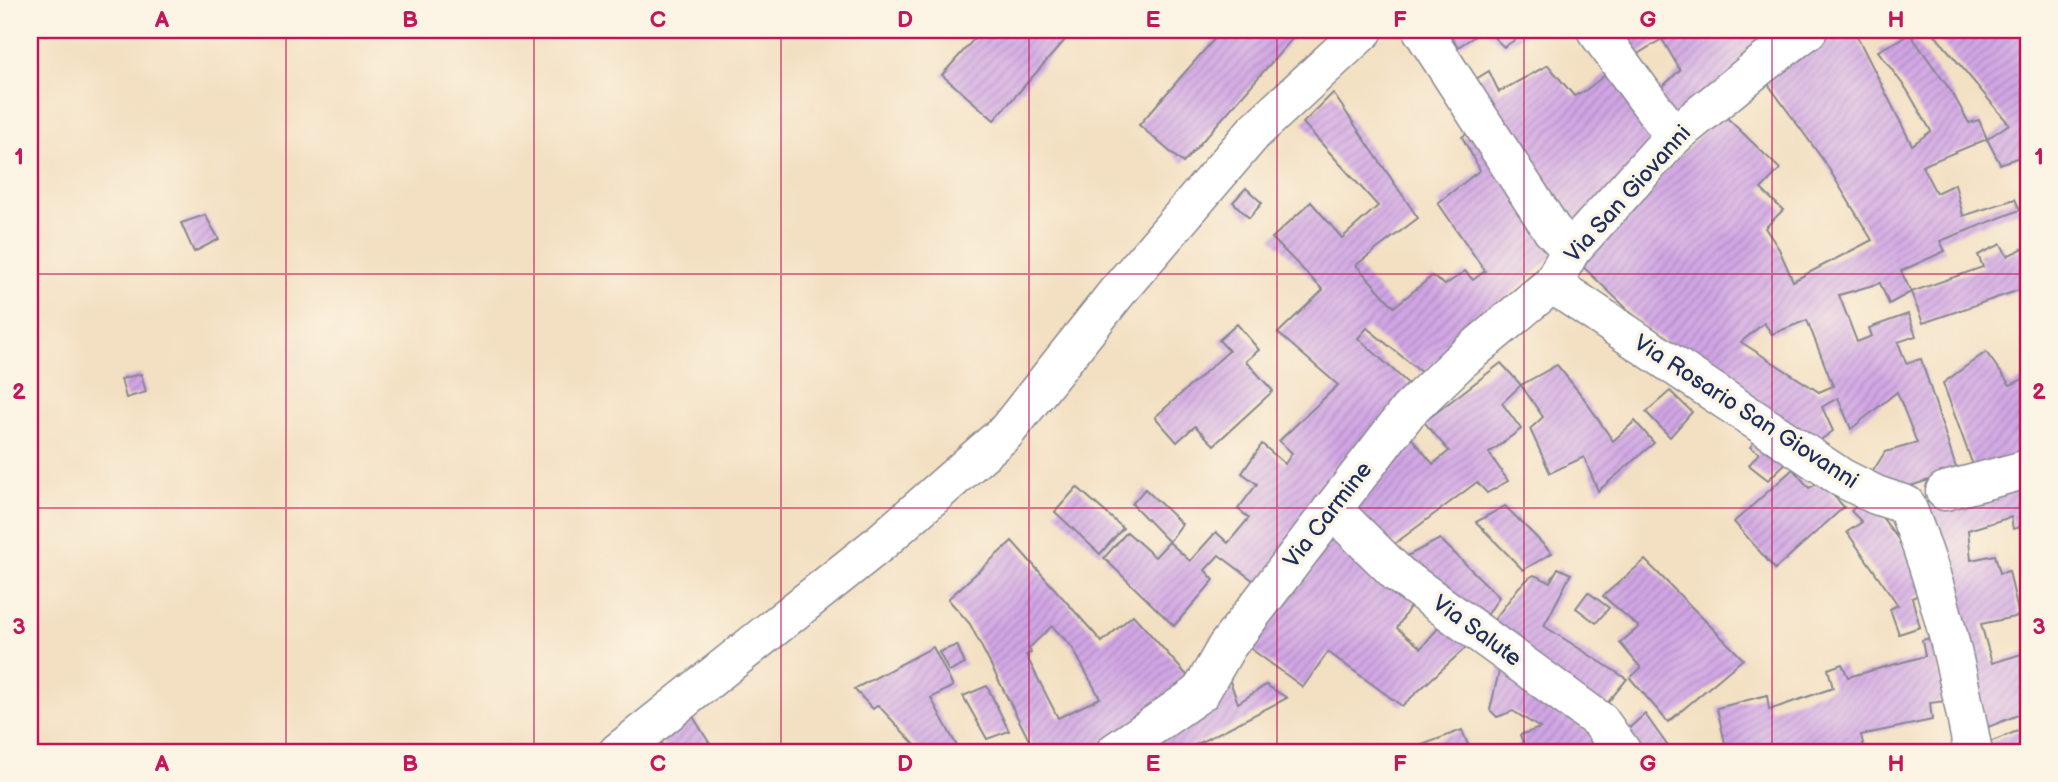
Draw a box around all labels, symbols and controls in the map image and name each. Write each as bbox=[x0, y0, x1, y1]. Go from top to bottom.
text: A bbox=[154, 6, 170, 34]
text: B bbox=[402, 6, 418, 34]
text: C bbox=[650, 6, 666, 34]
text: D bbox=[897, 6, 913, 34]
text: E bbox=[1146, 6, 1161, 34]
text: F bbox=[1393, 6, 1407, 34]
text: G bbox=[1640, 6, 1657, 34]
text: H bbox=[1887, 6, 1905, 34]
street label: Via San Giovanni bbox=[1559, 120, 1697, 268]
text: 1 bbox=[14, 143, 24, 171]
text: 1 bbox=[2034, 143, 2044, 171]
street label: Via Rosario San Giovanni bbox=[1629, 329, 1863, 495]
text: 2 bbox=[12, 378, 26, 406]
text: 2 bbox=[2032, 378, 2046, 406]
street label: Via Carmine bbox=[1278, 456, 1378, 574]
street label: Via Salute bbox=[1427, 589, 1527, 673]
text: 3 bbox=[12, 613, 26, 641]
text: 3 bbox=[2032, 613, 2046, 641]
text: A bbox=[154, 750, 170, 778]
text: B bbox=[402, 750, 418, 778]
text: C bbox=[650, 750, 666, 778]
text: D bbox=[897, 750, 913, 778]
text: E bbox=[1146, 750, 1161, 778]
text: F bbox=[1393, 750, 1407, 778]
text: G bbox=[1640, 750, 1657, 778]
text: H bbox=[1887, 750, 1905, 778]

